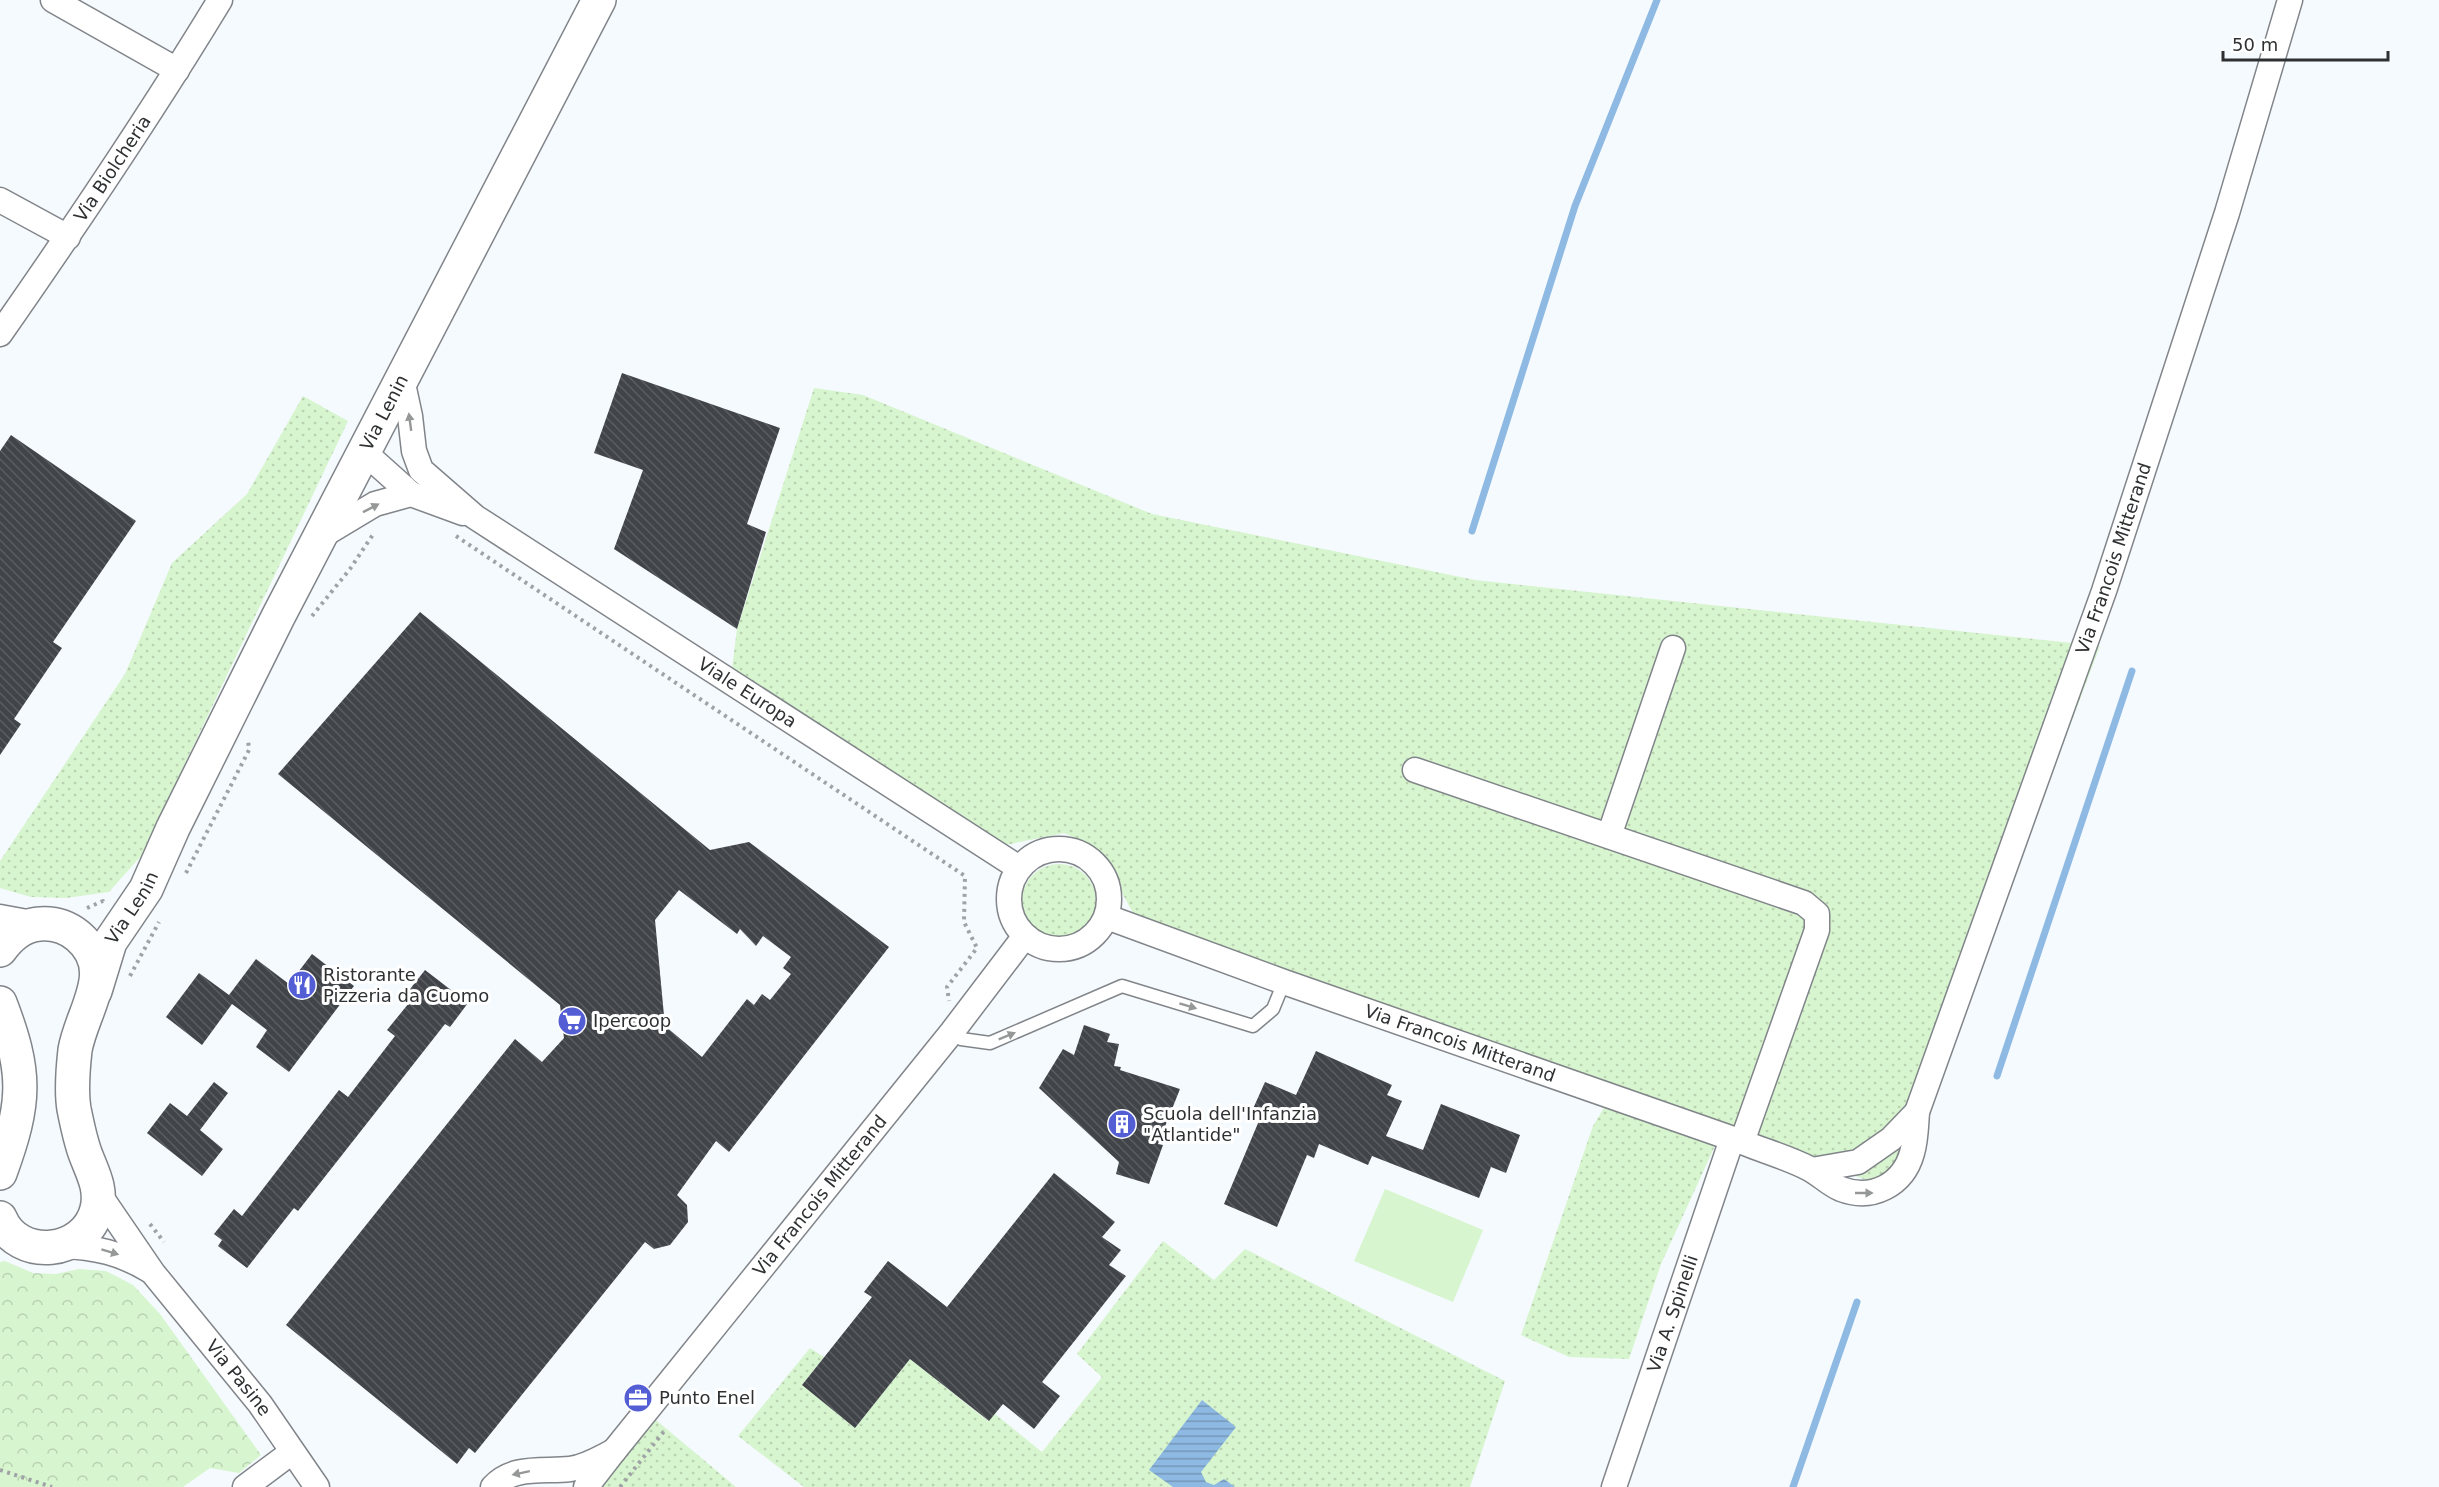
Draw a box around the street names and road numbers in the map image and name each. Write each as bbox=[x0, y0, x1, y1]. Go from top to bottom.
street label: Via Biolcheria bbox=[69, 111, 155, 225]
street label: Via Lenin bbox=[356, 371, 412, 454]
street label: Via Francois Mitterand bbox=[2071, 460, 2155, 657]
street label: Viale Europa bbox=[694, 653, 801, 732]
street label: Via Lenin bbox=[101, 868, 162, 948]
street label: Via Francois Mitterand bbox=[1362, 1000, 1558, 1086]
street label: Via Francois Mitterand bbox=[748, 1111, 891, 1280]
street label: Via A. Spinelli bbox=[1643, 1252, 1702, 1375]
street label: Via Pasine bbox=[202, 1335, 276, 1420]

